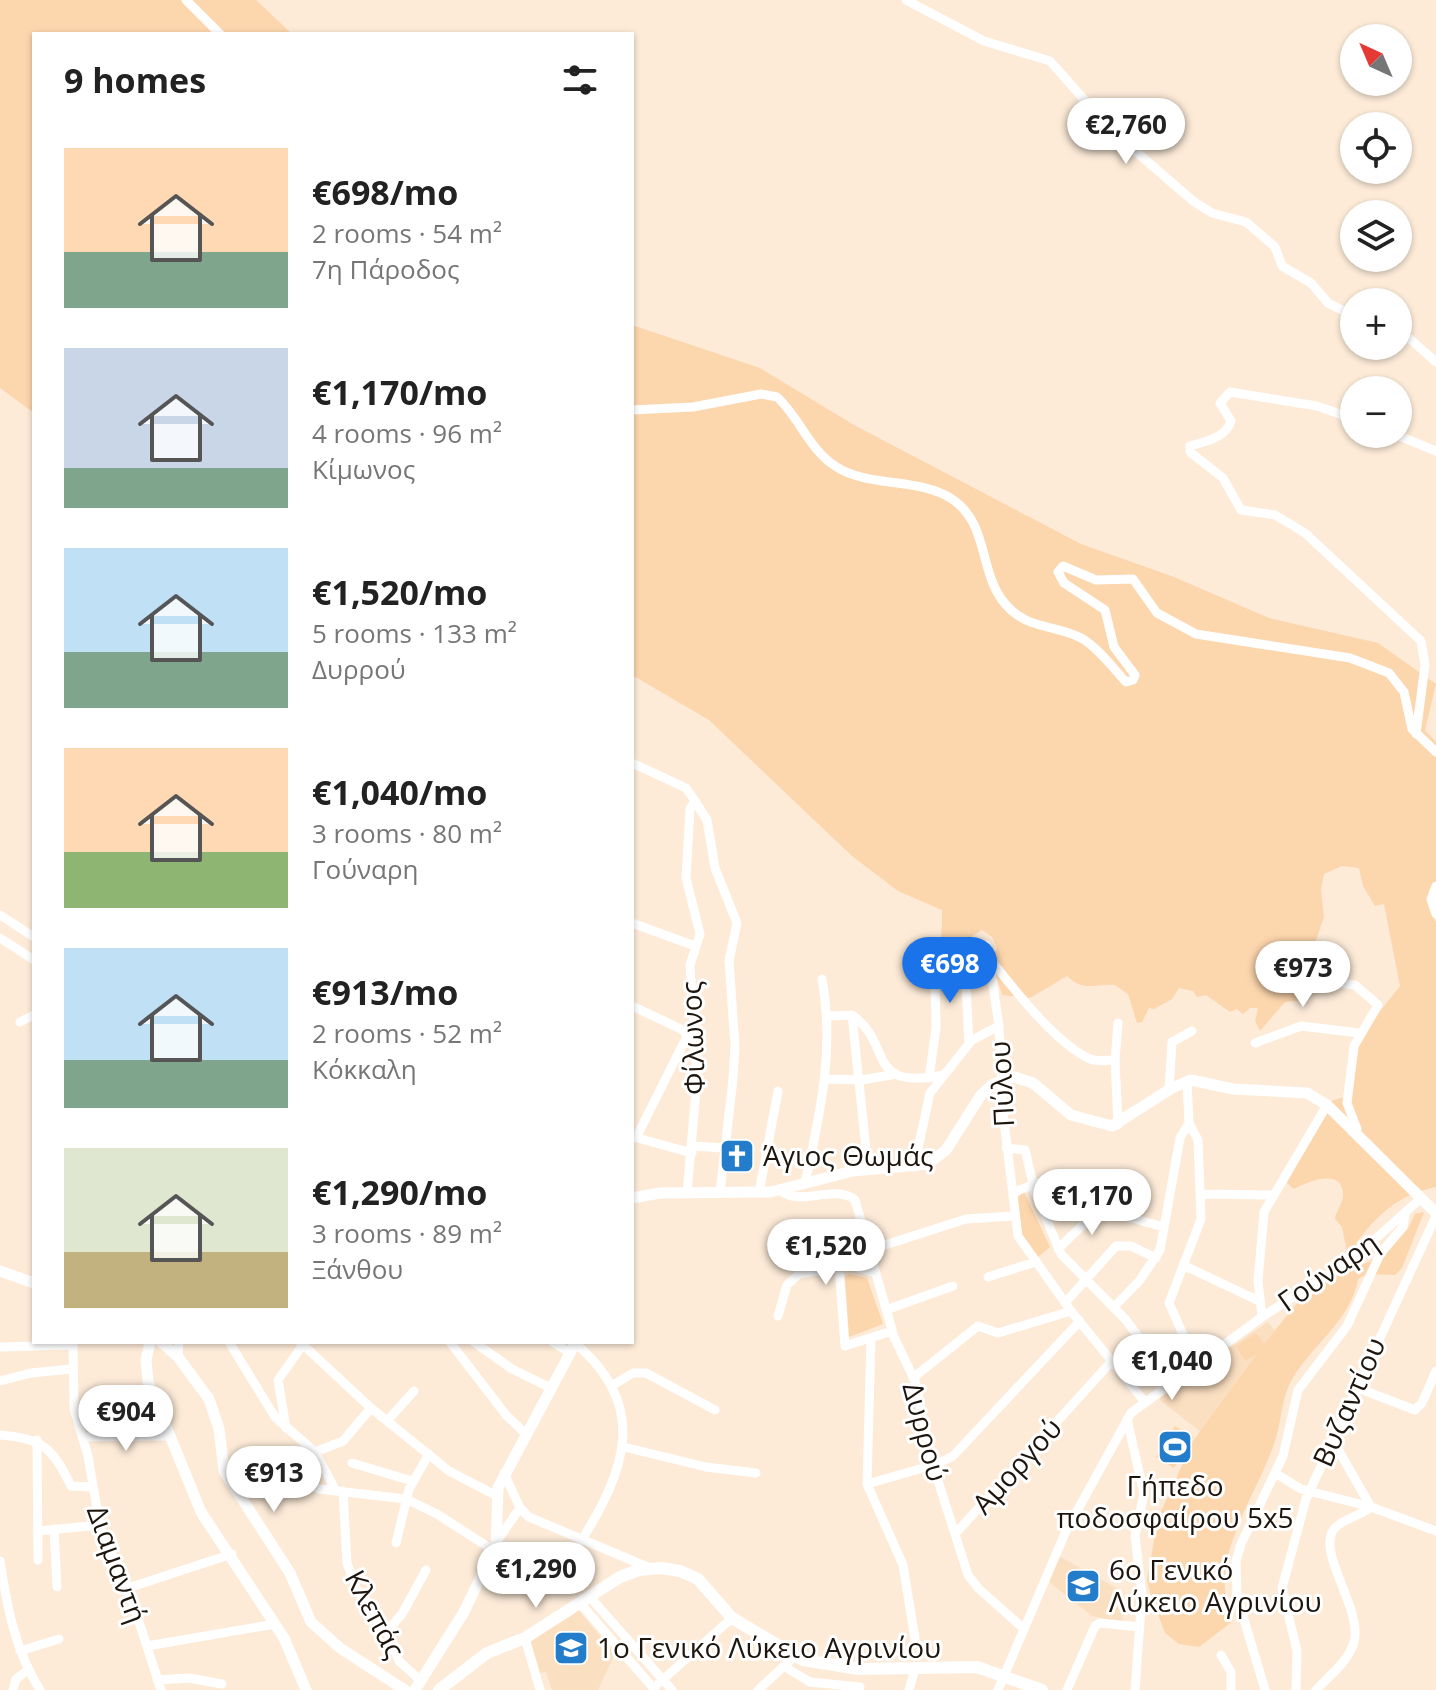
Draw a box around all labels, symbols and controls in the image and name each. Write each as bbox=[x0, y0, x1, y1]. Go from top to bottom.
north arrow bbox=[1340, 24, 1412, 96]
map controls bbox=[1340, 24, 1412, 448]
text: 9 homes bbox=[64, 57, 206, 103]
icon: filters bbox=[558, 58, 602, 102]
pin: €2,760 bbox=[1061, 98, 1191, 166]
text: €2,760 bbox=[1085, 106, 1167, 142]
button: locate bbox=[1340, 112, 1412, 184]
text: €698/mo bbox=[312, 169, 458, 215]
icon: home bbox=[128, 180, 224, 276]
button: layers bbox=[1340, 200, 1412, 272]
text: 2 rooms · 54 m² bbox=[312, 215, 502, 251]
text: 7η Πάροδος bbox=[312, 251, 459, 287]
button: + bbox=[1340, 288, 1412, 360]
text: €1,170/mo bbox=[312, 369, 487, 415]
button: − bbox=[1340, 376, 1412, 448]
icon: home bbox=[128, 380, 224, 476]
text: 4 rooms · 96 m² bbox=[312, 415, 502, 451]
text: Κίμωνος bbox=[312, 451, 415, 487]
text: €1,520/mo bbox=[312, 569, 487, 615]
icon: home bbox=[128, 580, 224, 676]
text: 5 rooms · 133 m² bbox=[312, 615, 517, 651]
text: Δυρρού bbox=[312, 651, 406, 687]
text: €1,040/mo bbox=[312, 769, 487, 815]
icon: home bbox=[128, 780, 224, 876]
text: 3 rooms · 80 m² bbox=[312, 815, 502, 851]
text: Γούναρη bbox=[312, 851, 419, 887]
pin: €698 bbox=[903, 937, 997, 1005]
pin: €973 bbox=[1256, 941, 1350, 1009]
text: €698 bbox=[920, 945, 980, 981]
text: €973 bbox=[1273, 949, 1333, 985]
text: €913/mo bbox=[312, 969, 458, 1015]
icon: home bbox=[128, 980, 224, 1076]
street label: Φίλωνος bbox=[671, 980, 713, 1096]
text: 2 rooms · 52 m² bbox=[312, 1015, 502, 1051]
street label: Πύλου bbox=[980, 1040, 1022, 1128]
text: Κόκκαλη bbox=[312, 1051, 417, 1087]
place label: Άγιος Θωμάς bbox=[763, 1136, 934, 1174]
church icon: Άγιος Θωμάς bbox=[718, 1137, 756, 1175]
text: €1,290/mo bbox=[312, 1169, 487, 1215]
pin: €1,170 bbox=[1027, 1169, 1157, 1237]
text: €1,170 bbox=[1051, 1177, 1133, 1213]
icon: home bbox=[128, 1180, 224, 1276]
text: 3 rooms · 89 m² bbox=[312, 1215, 502, 1251]
pin: €1,520 bbox=[761, 1219, 891, 1287]
street label: Γούναρη bbox=[1270, 1223, 1385, 1320]
text: €1,520 bbox=[785, 1227, 867, 1263]
text: Ξάνθου bbox=[312, 1251, 403, 1287]
street label: Βυζαντίου bbox=[1303, 1331, 1393, 1472]
pin: €1,040 bbox=[1107, 1334, 1237, 1402]
text: €1,040 bbox=[1131, 1342, 1213, 1378]
street label: Δυρρού bbox=[895, 1378, 957, 1485]
pin: €904 bbox=[79, 1385, 173, 1453]
text: €904 bbox=[96, 1393, 156, 1429]
street label: Αμοργού bbox=[963, 1409, 1069, 1521]
sports icon: Γήπεδο ποδοσφαίρου 5x5 bbox=[1156, 1428, 1194, 1466]
pin: €913 bbox=[227, 1446, 321, 1514]
text: €913 bbox=[244, 1454, 304, 1490]
place label: Γήπεδο ποδοσφαίρου 5x5 bbox=[1056, 1466, 1294, 1536]
street label: Διαμαντή bbox=[79, 1499, 157, 1628]
pin: €1,290 bbox=[471, 1542, 601, 1610]
text: €1,290 bbox=[495, 1550, 577, 1586]
place label: 6ο Γενικό Λύκειο Αγρινίου bbox=[1109, 1550, 1322, 1620]
street label: Κλεπάς bbox=[337, 1563, 415, 1664]
school or university icon: 6ο Γενικό Λύκειο Αγρινίου bbox=[1064, 1567, 1102, 1605]
place label: 1ο Γενικό Λύκειο Αγρινίου bbox=[597, 1628, 941, 1666]
school or university icon: 1ο Γενικό Λύκειο Αγρινίου bbox=[552, 1629, 590, 1667]

